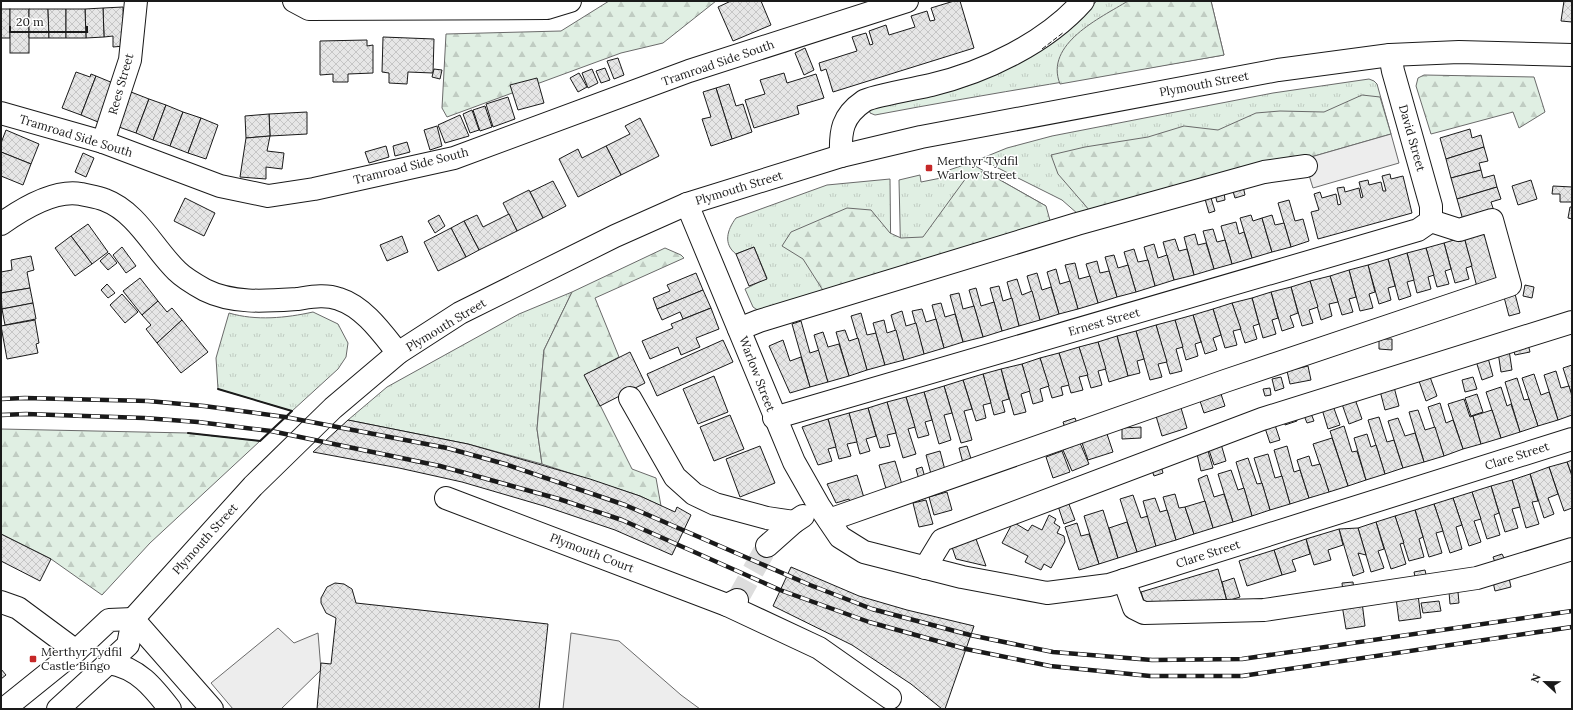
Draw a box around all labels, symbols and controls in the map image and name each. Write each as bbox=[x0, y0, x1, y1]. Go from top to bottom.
scale bar bbox=[10, 8, 87, 34]
text: 20 m bbox=[16, 14, 44, 29]
street label: Tramroad Side South bbox=[660, 36, 776, 89]
street label: Rees Street bbox=[105, 51, 137, 116]
street label: Plymouth Street bbox=[1158, 67, 1250, 100]
street label: David Street bbox=[1396, 103, 1429, 173]
street label: Tramroad Side South bbox=[18, 111, 135, 160]
street label: Tramroad Side South bbox=[352, 144, 470, 187]
place label: Merthyr Tydfil Warlow Street bbox=[937, 153, 1018, 182]
marker: Merthyr Tydfil Warlow Street bbox=[924, 163, 934, 173]
street label: Plymouth Street bbox=[693, 167, 785, 208]
street label: Plymouth Street bbox=[403, 295, 489, 354]
street label: Ernest Street bbox=[1066, 304, 1142, 339]
street label: Warlow Street bbox=[736, 334, 779, 414]
street label: Clare Street bbox=[1483, 438, 1551, 473]
street label: Plymouth Street bbox=[169, 500, 241, 577]
street label: Plymouth Court bbox=[548, 530, 637, 576]
street label: Clare Street bbox=[1174, 536, 1242, 571]
place label: Merthyr Tydfil Castle Bingo bbox=[41, 644, 122, 673]
marker: Merthyr Tydfil Castle Bingo bbox=[28, 654, 38, 664]
north arrow bbox=[1525, 662, 1565, 702]
text: N bbox=[1528, 671, 1544, 685]

